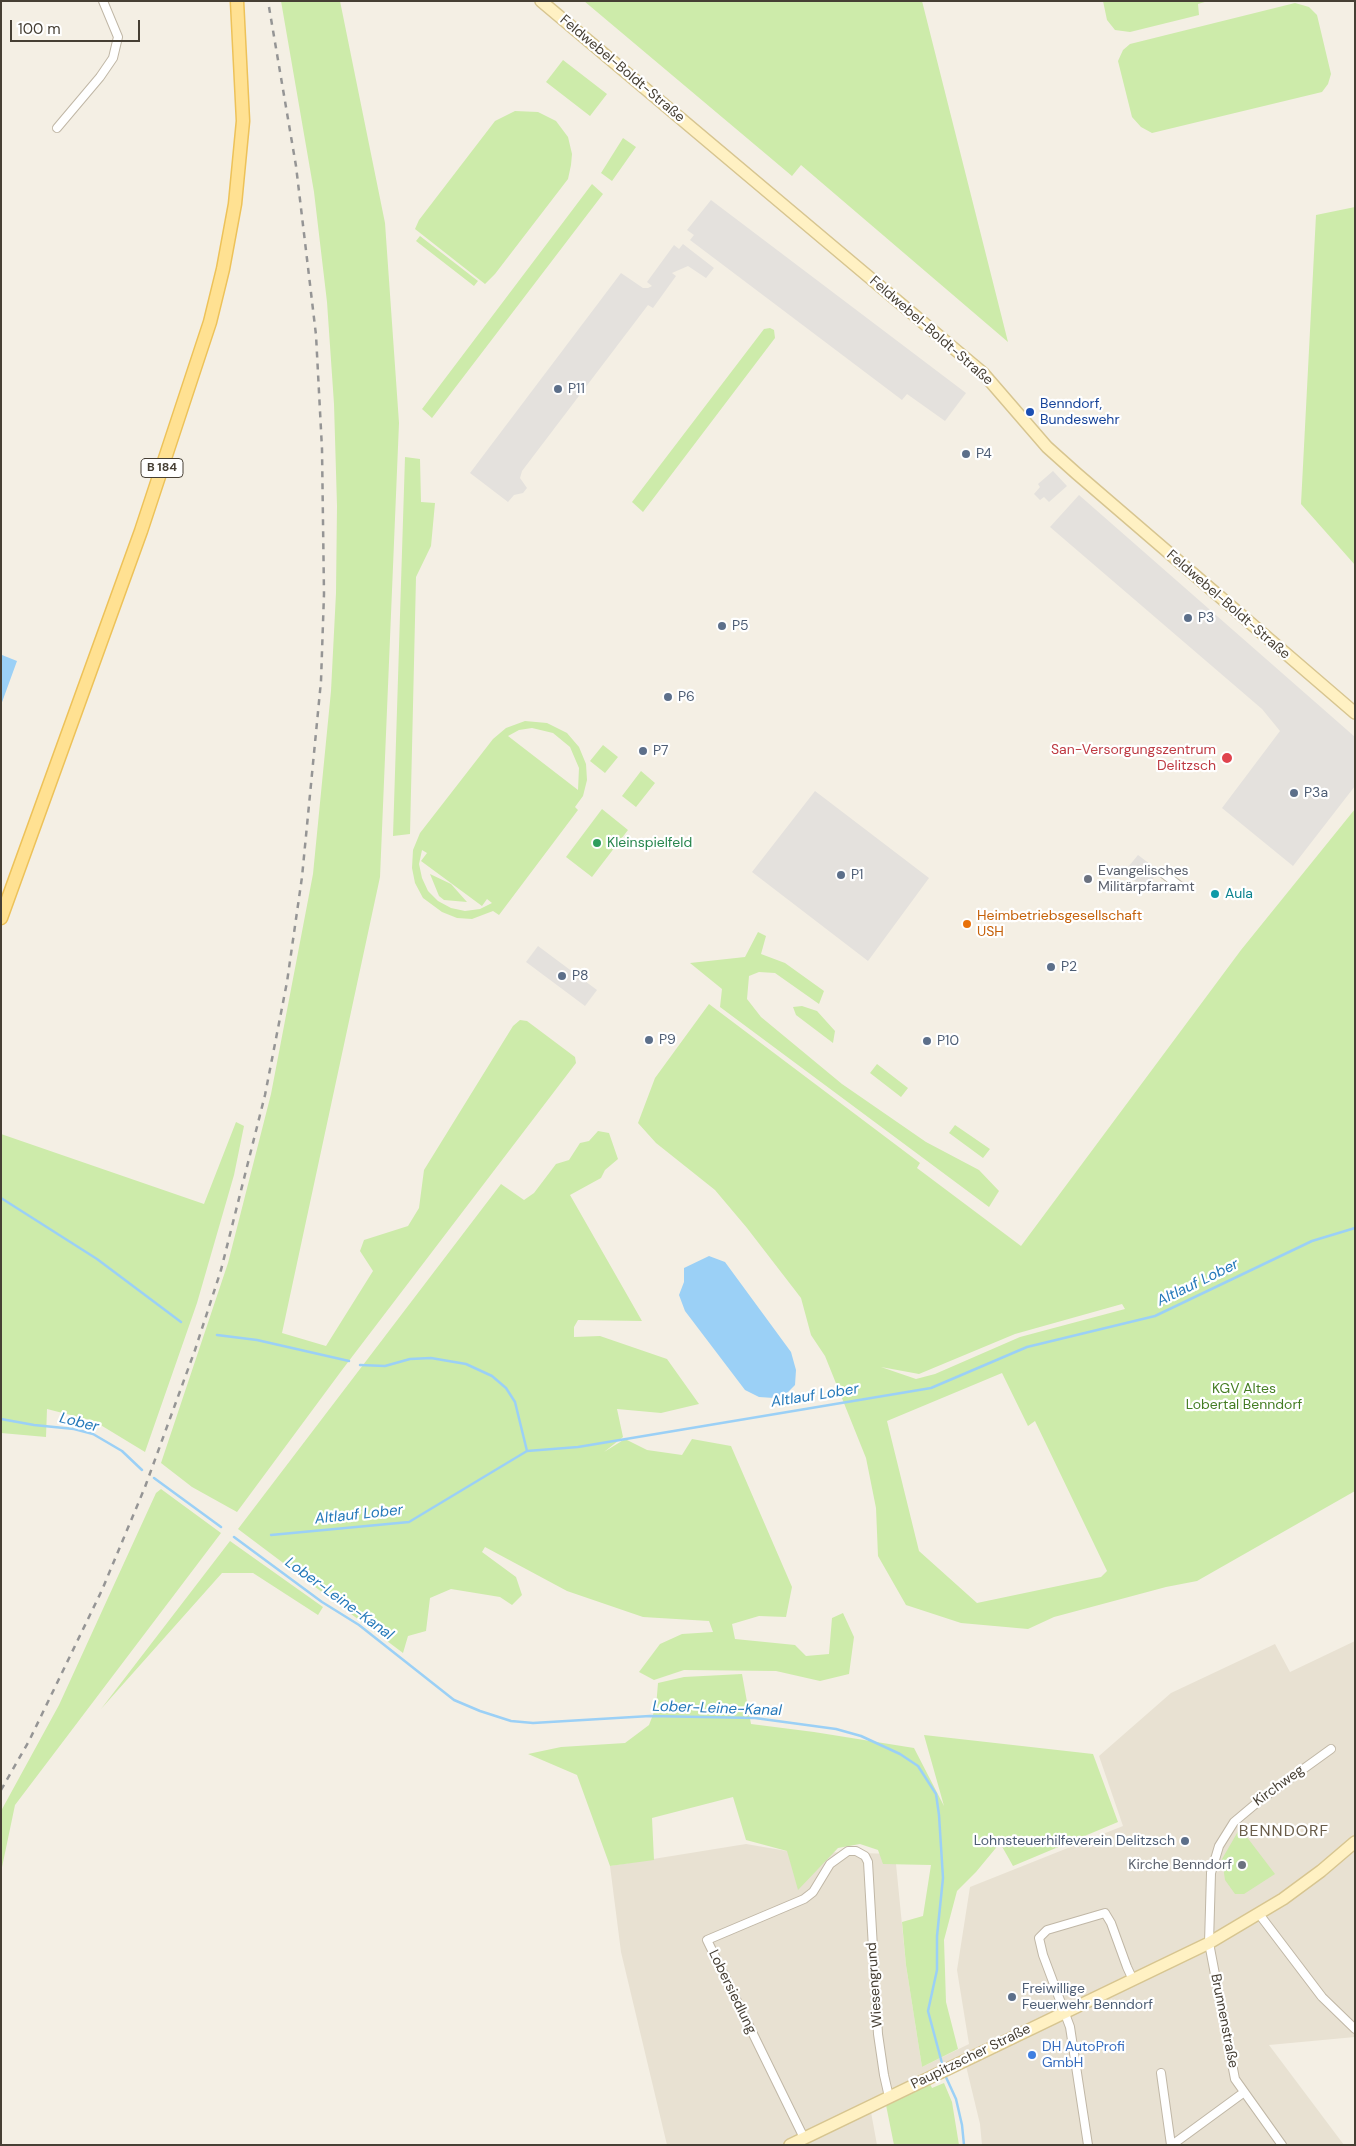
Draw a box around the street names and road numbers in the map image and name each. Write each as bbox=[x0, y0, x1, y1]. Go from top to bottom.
street label: Feldwebel-Boldt-Straße bbox=[556, 12, 688, 126]
street label: Feldwebel-Boldt-Straße bbox=[866, 273, 996, 389]
road number: B 184 bbox=[141, 458, 183, 478]
street label: Feldwebel-Boldt-Straße bbox=[1163, 547, 1293, 663]
street label: Kirchweg bbox=[1250, 1762, 1308, 1810]
street label: Wiesengrund bbox=[864, 1942, 886, 2028]
street label: Lobersiedlung bbox=[704, 1947, 760, 2037]
street label: Brunnenstraße bbox=[1207, 1972, 1241, 2070]
street label: Paupitzscher Straße bbox=[909, 2021, 1033, 2093]

